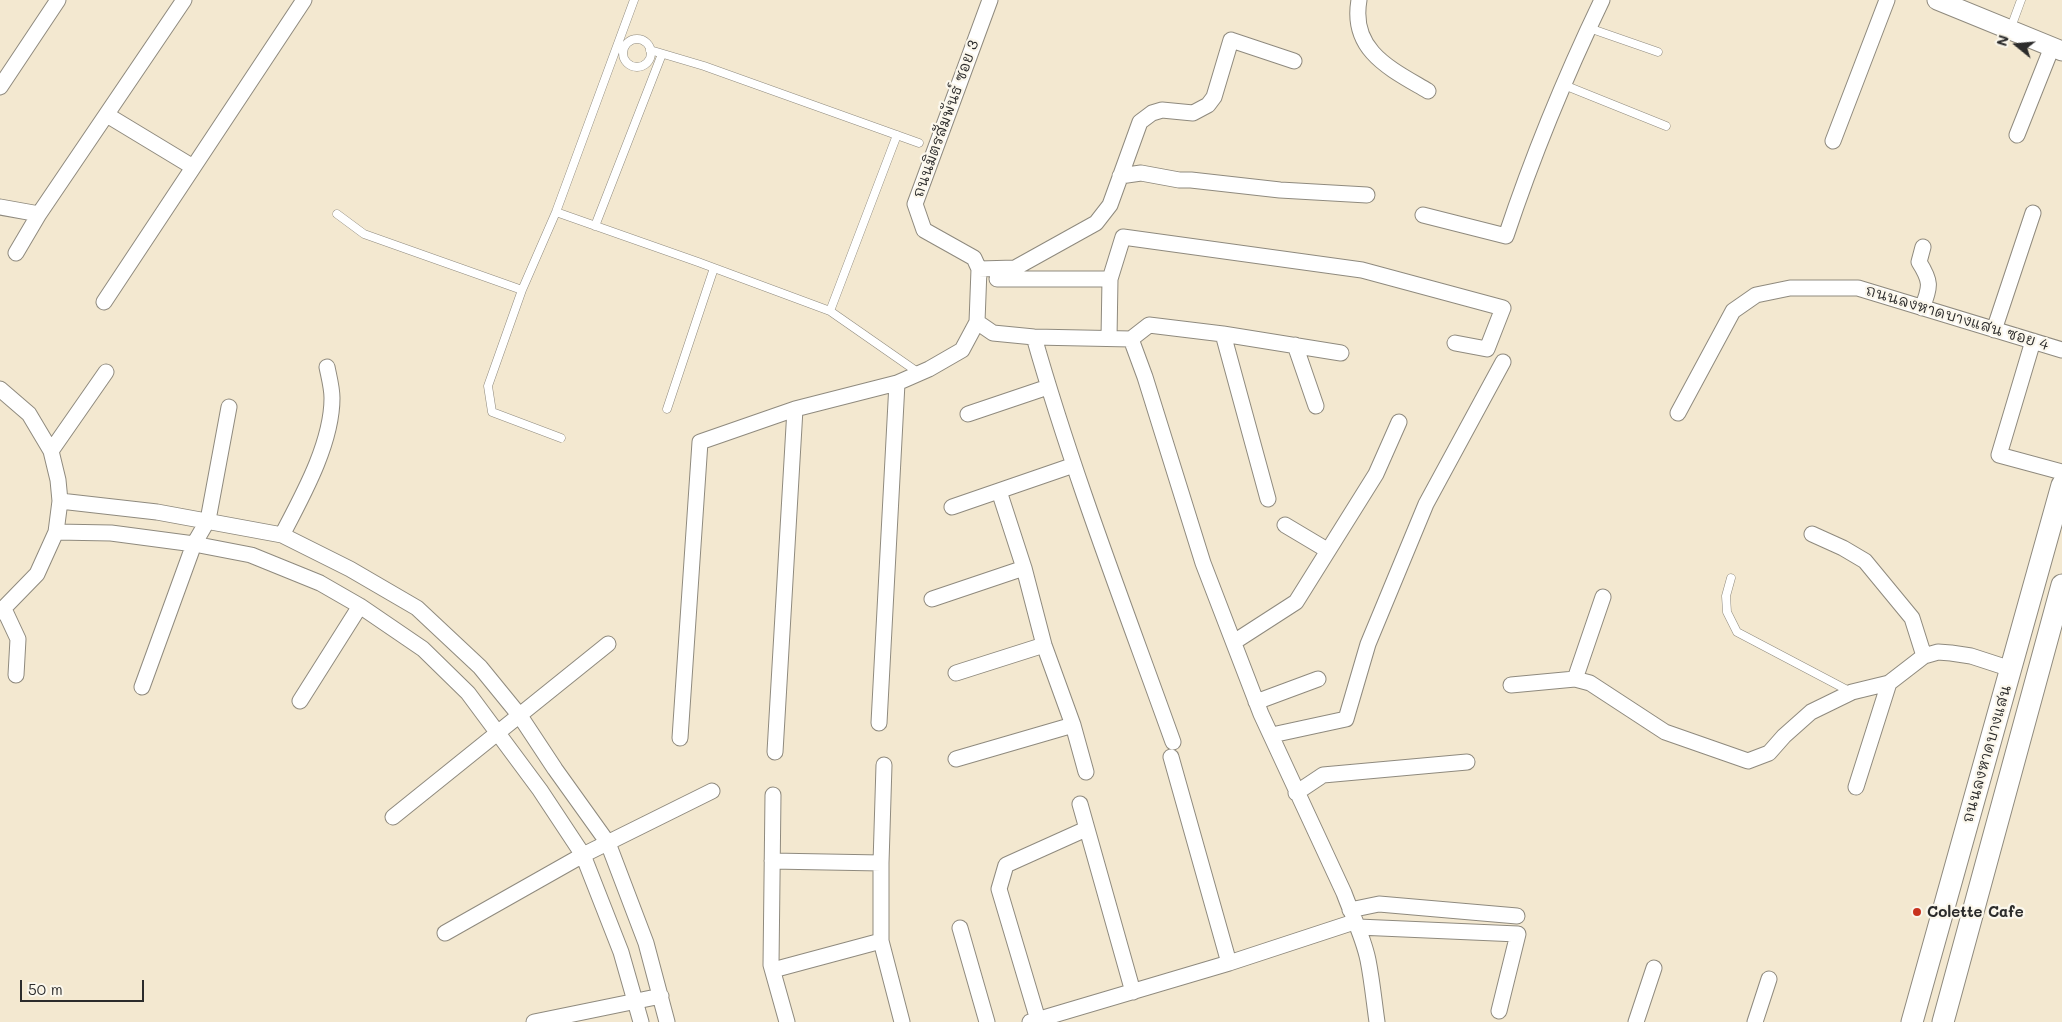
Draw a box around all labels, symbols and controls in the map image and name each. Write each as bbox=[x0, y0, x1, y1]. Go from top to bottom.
north arrow bbox=[1992, 20, 2042, 70]
text: N bbox=[1992, 33, 2013, 48]
street label: ถนนมิตรสัมพันธ์ ซอย 3 bbox=[909, 38, 983, 200]
street label: ถนนลงหาดบางแสน ซอย 4 bbox=[1863, 282, 2051, 354]
street label: ถนนลงหาดบางแสน bbox=[1959, 683, 2015, 825]
place label: Colette Cafe bbox=[1927, 903, 2024, 921]
marker: Colette Cafe bbox=[1911, 906, 1923, 918]
scale bar bbox=[22, 970, 146, 1002]
text: 50 m bbox=[28, 979, 63, 999]

